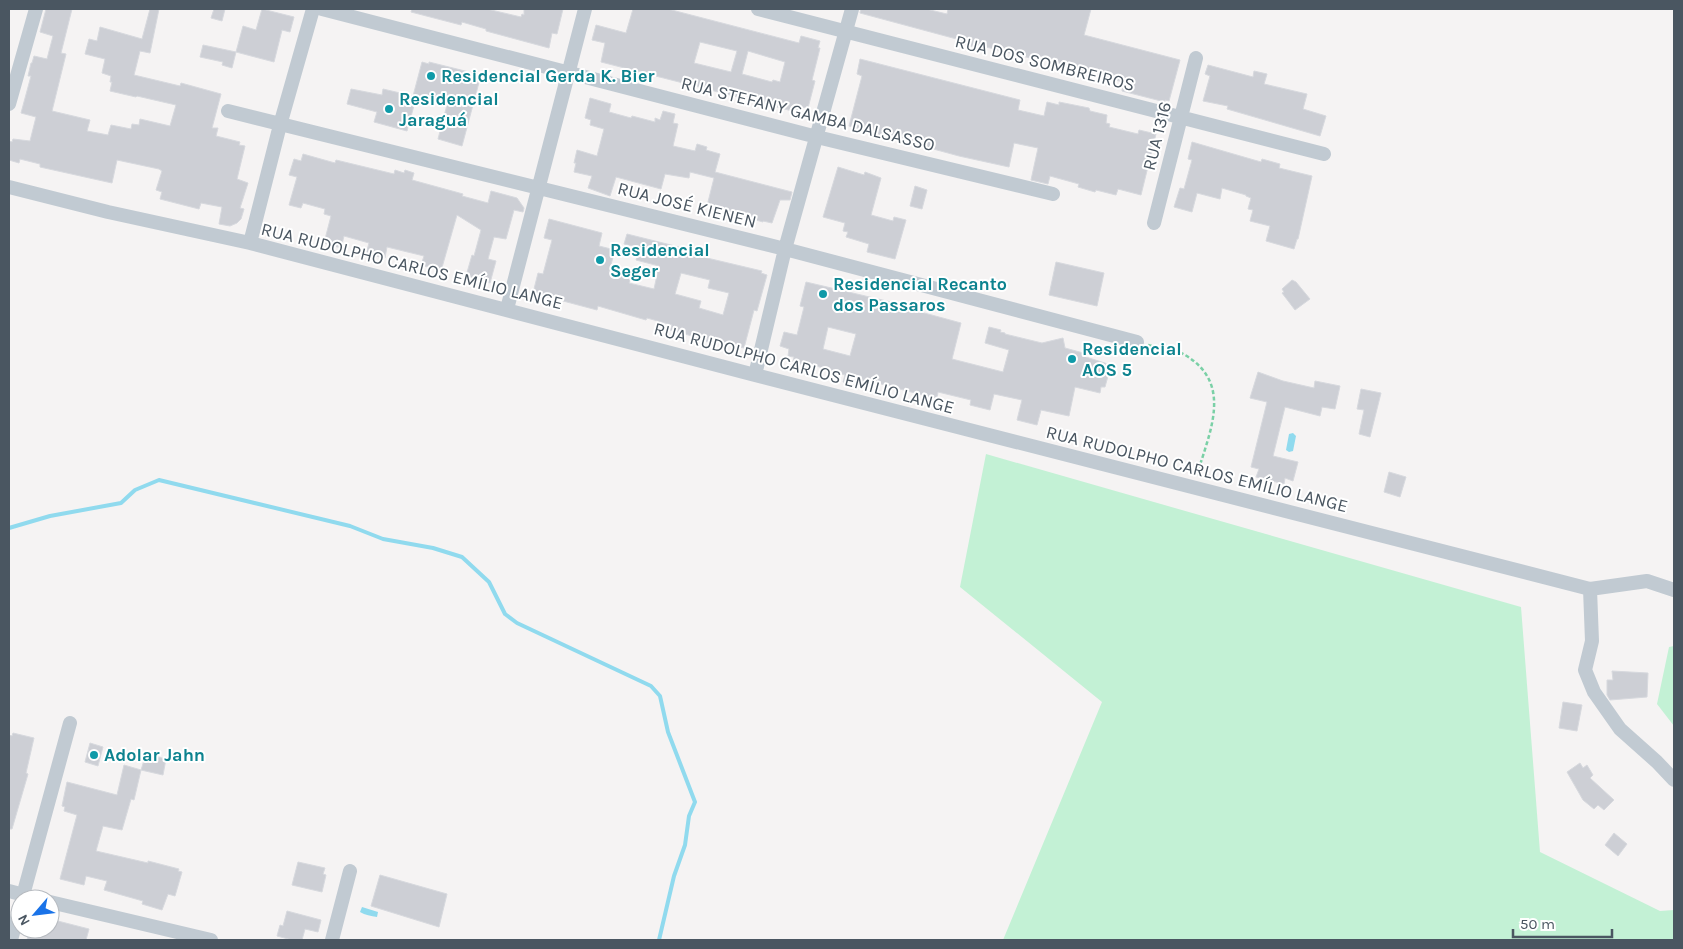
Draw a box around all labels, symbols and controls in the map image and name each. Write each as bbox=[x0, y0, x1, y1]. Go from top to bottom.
street label: RUA DOS SOMBREIROS bbox=[953, 30, 1137, 96]
place label: Residencial Gerda K. Bier bbox=[441, 65, 655, 87]
marker: Residencial Gerda K. Bier bbox=[425, 70, 437, 82]
street label: RUA STEFANY GAMBA DALSASSO bbox=[679, 72, 937, 156]
place label: Residencial Jaraguá bbox=[399, 88, 499, 131]
street label: RUA 1316 bbox=[1138, 99, 1176, 173]
marker: Residencial Jaraguá bbox=[383, 103, 395, 115]
street label: RUA JOSÉ KIENEN bbox=[615, 176, 759, 233]
street label: RUA RUDOLPHO CARLOS EMÍLIO LANGE bbox=[259, 217, 565, 314]
place label: Residencial Seger bbox=[610, 239, 710, 282]
marker: Residencial Seger bbox=[594, 254, 606, 266]
place label: Residencial Recanto dos Passaros bbox=[833, 273, 1007, 316]
marker: Residencial Recanto dos Passaros bbox=[817, 288, 829, 300]
street label: RUA RUDOLPHO CARLOS EMÍLIO LANGE bbox=[651, 316, 957, 419]
place label: Residencial AOS 5 bbox=[1082, 338, 1182, 381]
marker: Residencial AOS 5 bbox=[1066, 353, 1078, 365]
street label: RUA RUDOLPHO CARLOS EMÍLIO LANGE bbox=[1044, 420, 1350, 517]
place label: Adolar Jahn bbox=[104, 744, 205, 766]
marker: Adolar Jahn bbox=[88, 749, 100, 761]
north arrow bbox=[10, 889, 60, 939]
scale bar bbox=[1513, 906, 1612, 938]
text: N bbox=[14, 911, 34, 928]
text: 50 m bbox=[1520, 915, 1555, 933]

